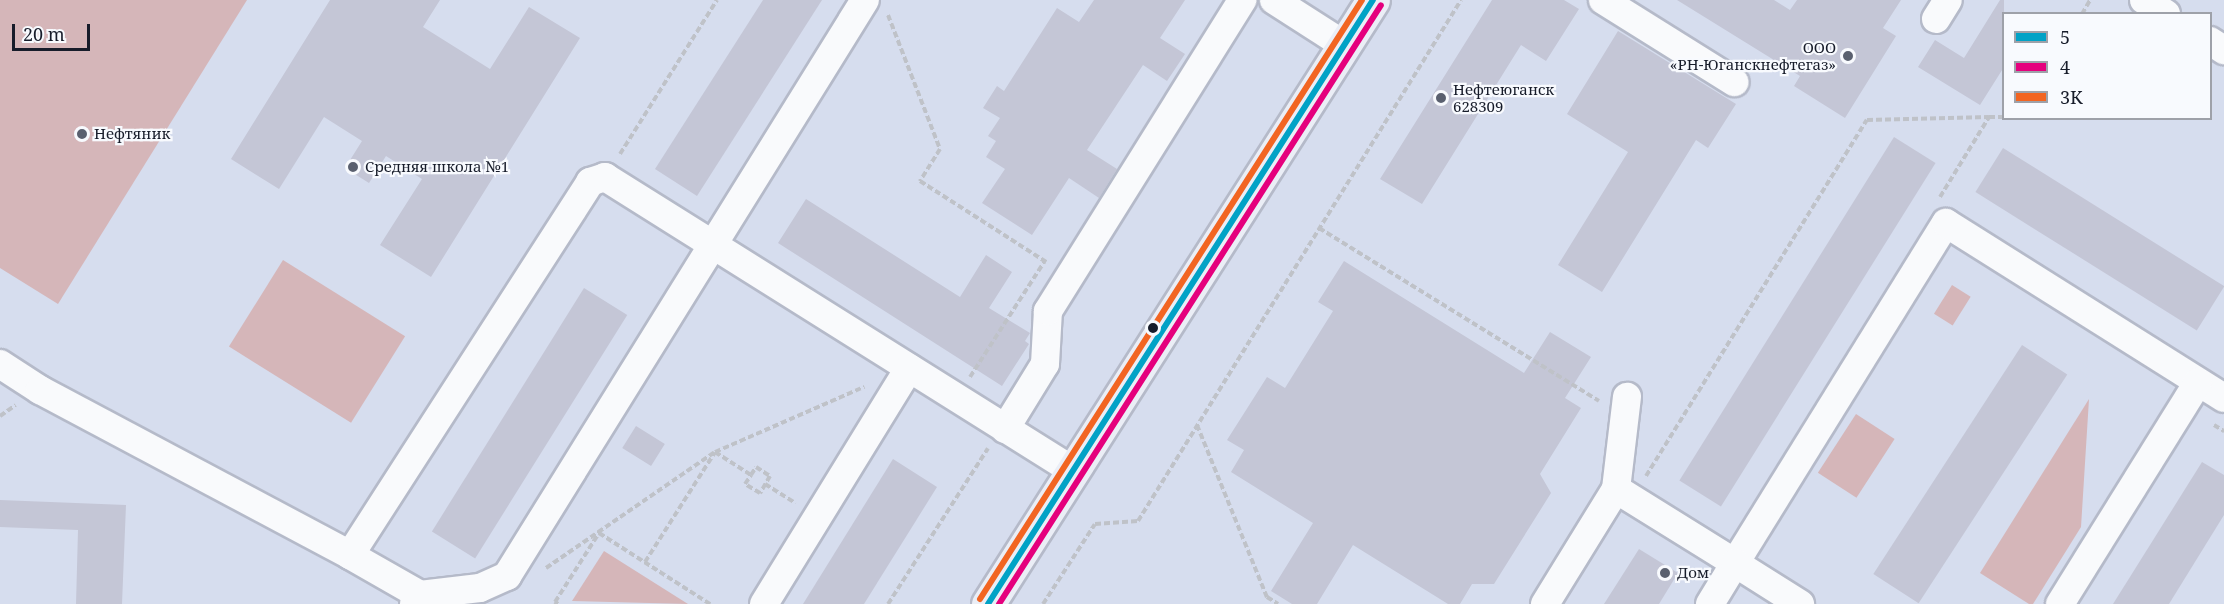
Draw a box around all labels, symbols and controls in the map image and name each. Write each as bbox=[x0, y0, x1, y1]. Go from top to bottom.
scale bar bbox=[15, 12, 93, 50]
legend bbox=[2002, 12, 2212, 120]
text: 20 m bbox=[23, 22, 65, 46]
text: 5 bbox=[2060, 25, 2070, 49]
place label: ООО «РН-Юганскнефтегаз» bbox=[1670, 38, 1836, 73]
marker: ООО «РН-Юганскнефтегаз» bbox=[1841, 49, 1855, 63]
text: 4 bbox=[2060, 55, 2070, 79]
place label: Нефтеюганск 628309 bbox=[1453, 80, 1554, 115]
text: 3К bbox=[2060, 85, 2083, 109]
marker: Нефтеюганск 628309 bbox=[1434, 91, 1448, 105]
place label: Нефтяник bbox=[94, 125, 170, 143]
marker: Нефтяник bbox=[75, 127, 89, 141]
place label: Средняя школа №1 bbox=[365, 158, 509, 176]
marker: Средняя школа №1 bbox=[346, 160, 360, 174]
unlabelled marker bbox=[1147, 322, 1159, 334]
place label: Дом bbox=[1677, 564, 1709, 582]
marker: Дом bbox=[1658, 566, 1672, 580]

